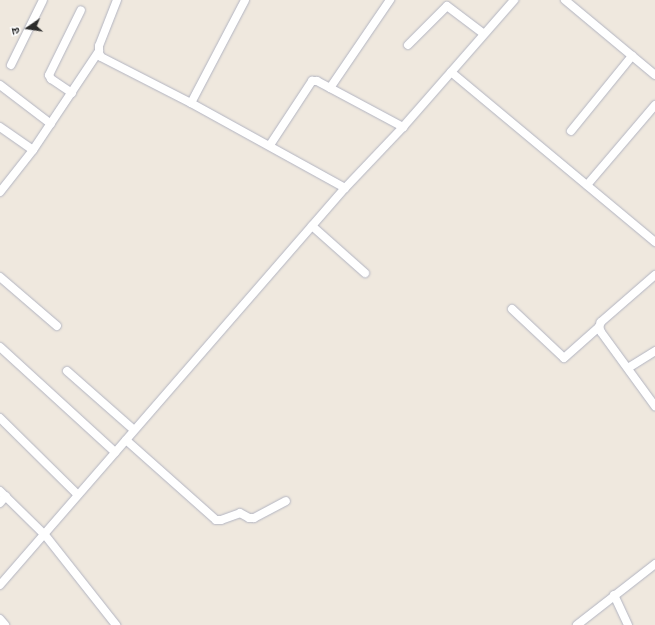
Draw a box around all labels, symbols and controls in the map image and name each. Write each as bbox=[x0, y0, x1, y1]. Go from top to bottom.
north arrow bbox=[8, 8, 48, 48]
text: उ bbox=[9, 26, 23, 35]

